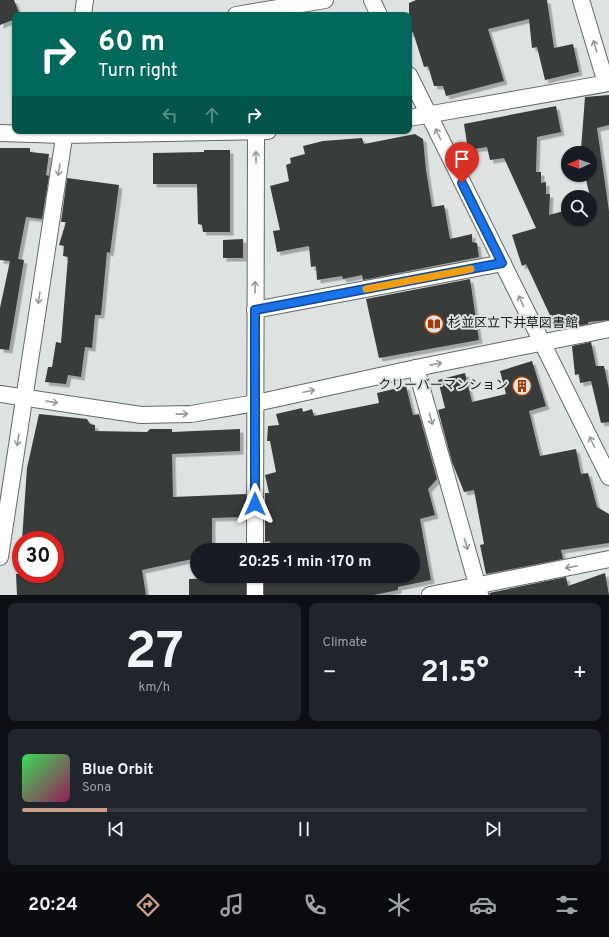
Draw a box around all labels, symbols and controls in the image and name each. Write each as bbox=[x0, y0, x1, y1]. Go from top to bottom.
text: 60 m bbox=[98, 25, 165, 61]
icon: right bbox=[32, 28, 84, 80]
one-way arrow bbox=[591, 40, 598, 53]
text: Turn right bbox=[98, 60, 178, 83]
icon: left bbox=[159, 104, 181, 126]
icon: ahead bbox=[201, 104, 223, 126]
icon: right bbox=[243, 104, 265, 126]
one-way arrow bbox=[434, 128, 441, 140]
pin bbox=[445, 142, 479, 183]
north arrow bbox=[561, 146, 597, 182]
map controls bbox=[561, 146, 597, 226]
icon: arrive bbox=[451, 148, 473, 170]
one-way arrow bbox=[252, 151, 260, 164]
one-way arrow bbox=[55, 163, 63, 176]
button: search bbox=[561, 190, 597, 226]
one-way arrow bbox=[251, 281, 259, 294]
one-way arrow bbox=[35, 291, 43, 304]
one-way arrow bbox=[517, 295, 524, 307]
library icon: 杉並区立下井草図書館 bbox=[423, 313, 445, 335]
place label: 杉並区立下井草図書館 bbox=[448, 316, 578, 332]
one-way arrow bbox=[429, 360, 442, 368]
building icon: クリーバーマンション bbox=[511, 375, 533, 397]
place label: クリーバーマンション bbox=[378, 378, 508, 394]
one-way arrow bbox=[302, 387, 315, 395]
one-way arrow bbox=[45, 398, 58, 406]
one-way arrow bbox=[175, 411, 188, 418]
one-way arrow bbox=[428, 412, 435, 425]
one-way arrow bbox=[14, 434, 22, 447]
one-way arrow bbox=[587, 436, 595, 448]
position arrow bbox=[234, 483, 276, 525]
speed limit sign: 30 bbox=[12, 531, 64, 583]
one-way arrow bbox=[463, 537, 470, 550]
text: 20:25 · 1 min · 170 m bbox=[239, 553, 371, 572]
one-way arrow bbox=[565, 563, 578, 571]
text: 27 bbox=[125, 621, 184, 687]
text: Climate bbox=[323, 635, 367, 651]
text: 21.5° bbox=[420, 655, 489, 692]
text: − bbox=[323, 660, 337, 687]
text: + bbox=[573, 660, 587, 687]
text: km/h bbox=[138, 680, 170, 696]
text: Blue Orbit bbox=[82, 761, 153, 780]
text: Sona bbox=[82, 780, 111, 796]
icon: previous bbox=[105, 818, 127, 840]
icon: pause bbox=[293, 818, 315, 840]
icon: next bbox=[482, 818, 504, 840]
icon: directions bbox=[134, 891, 162, 919]
icon: music bbox=[218, 891, 246, 919]
icon: phone bbox=[301, 891, 329, 919]
icon: climate bbox=[385, 891, 413, 919]
icon: car bbox=[469, 891, 497, 919]
icon: filters bbox=[553, 891, 581, 919]
text: 20:24 bbox=[28, 894, 78, 917]

